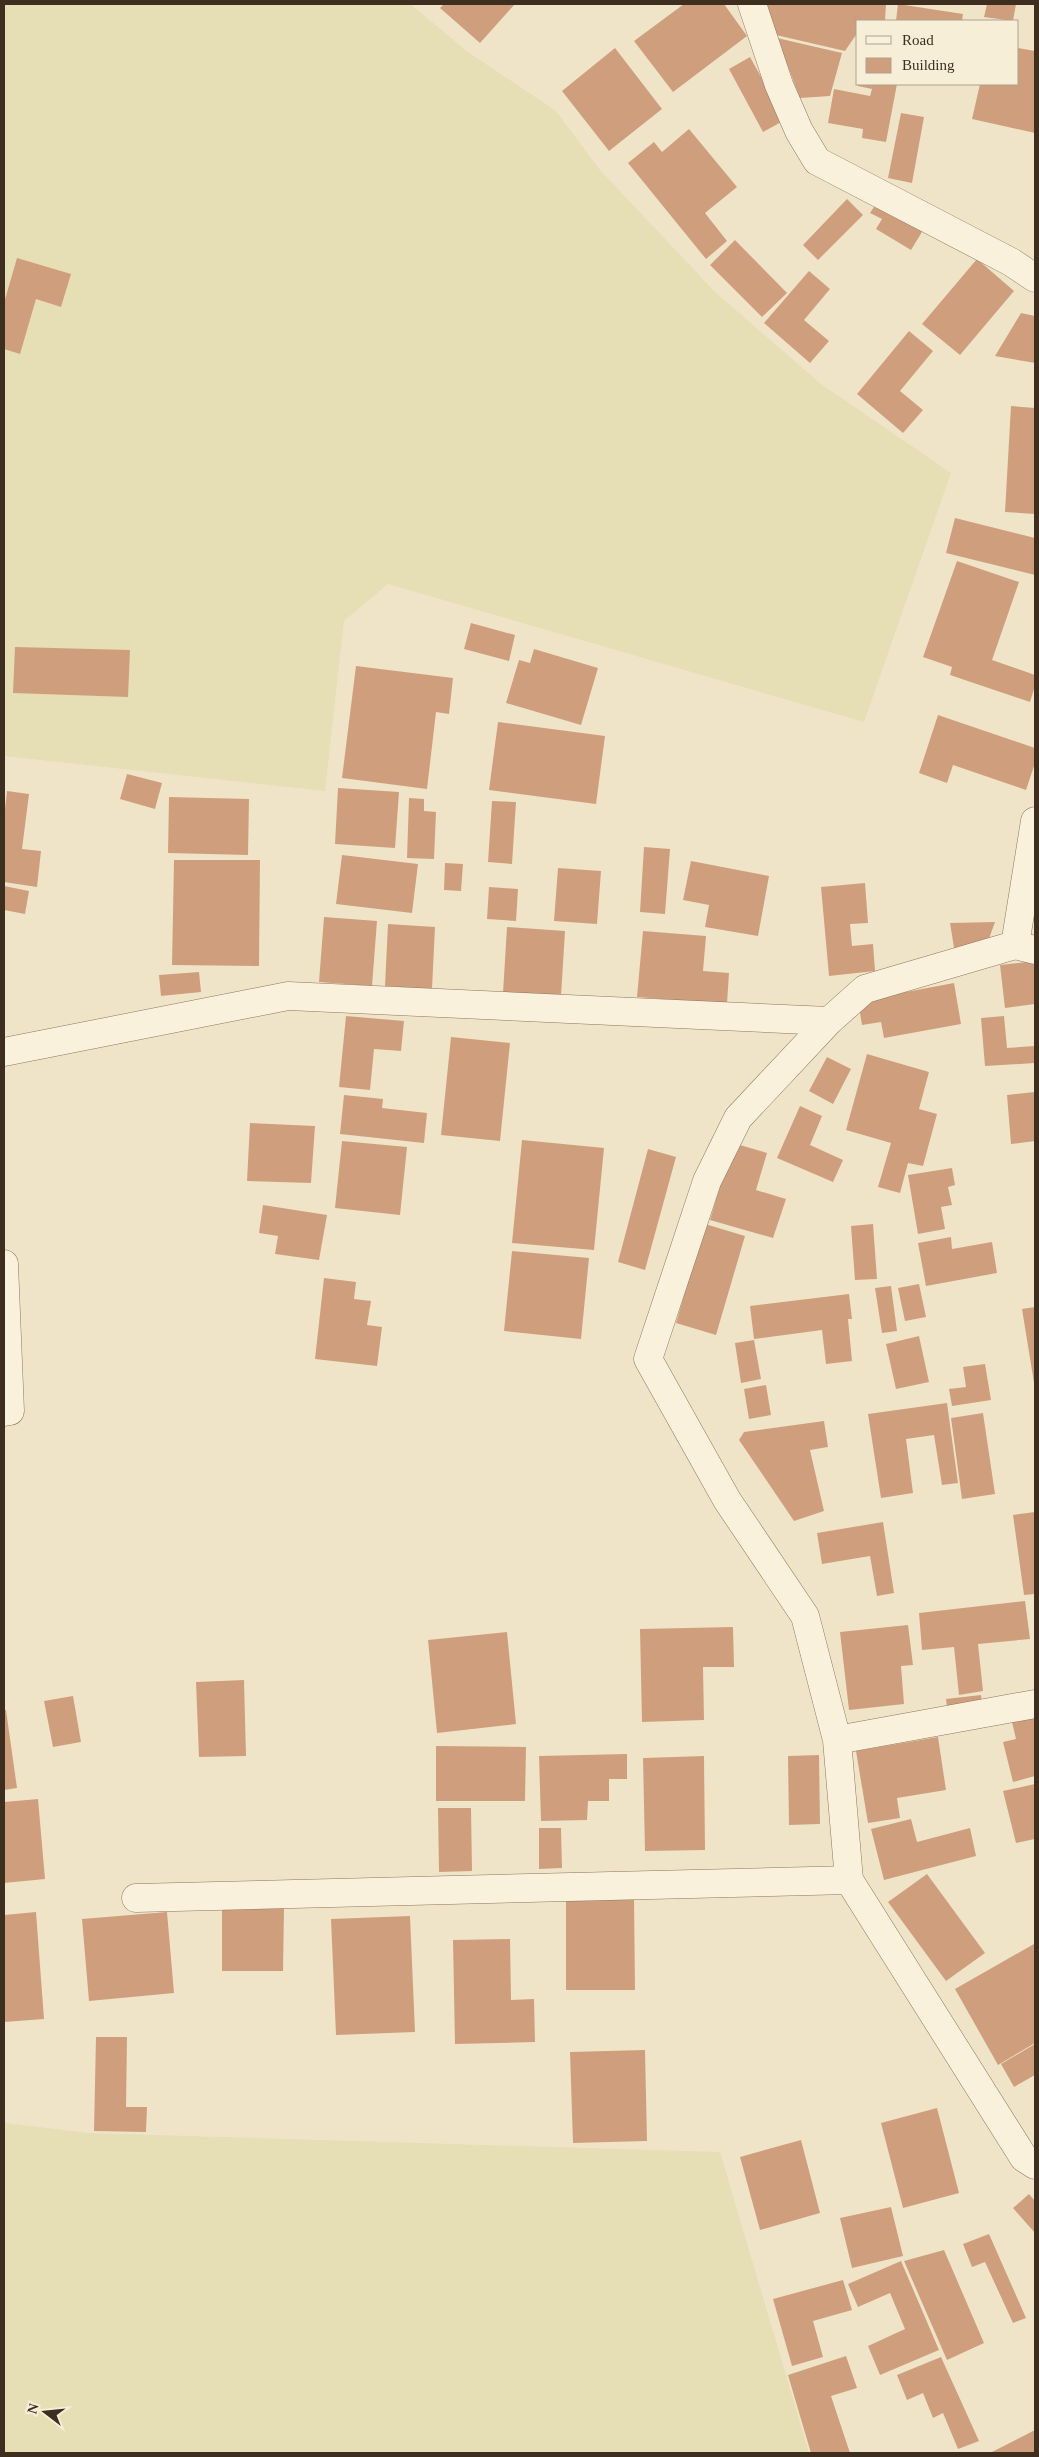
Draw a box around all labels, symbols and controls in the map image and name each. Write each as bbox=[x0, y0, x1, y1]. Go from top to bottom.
legend bbox=[856, 20, 1019, 85]
text: Road bbox=[902, 32, 934, 48]
text: Building bbox=[902, 57, 955, 73]
north arrow bbox=[20, 2387, 70, 2437]
text: N bbox=[24, 2402, 42, 2415]

